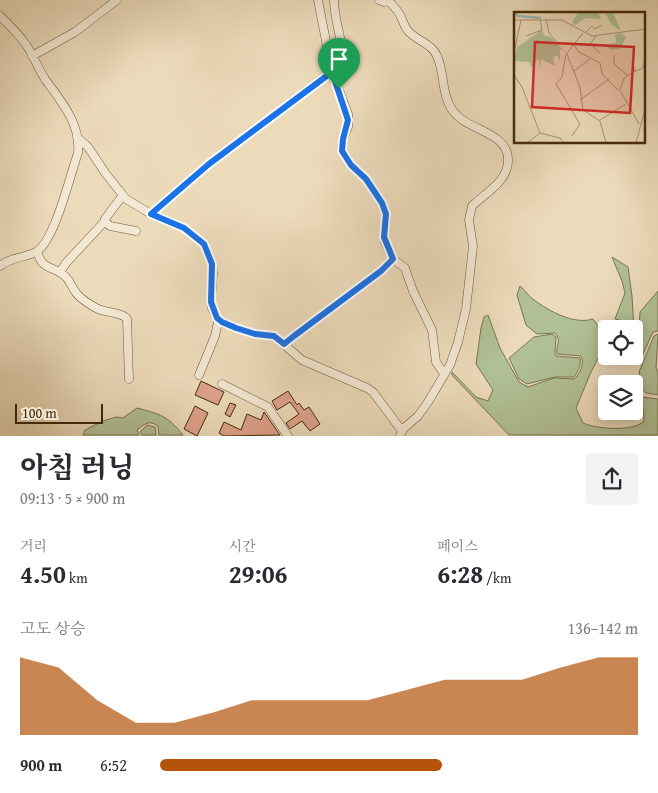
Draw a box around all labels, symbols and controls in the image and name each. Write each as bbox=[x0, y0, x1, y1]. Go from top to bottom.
inset map bbox=[514, 12, 646, 144]
pin bbox=[318, 38, 360, 89]
icon: arrive bbox=[325, 45, 353, 73]
map controls bbox=[598, 320, 643, 420]
button: locate bbox=[598, 320, 643, 365]
button: layers bbox=[598, 375, 643, 420]
scale bar bbox=[15, 400, 102, 424]
text: 100 m bbox=[22, 403, 57, 423]
text: 아침 러닝 bbox=[20, 446, 134, 487]
button: share bbox=[586, 453, 638, 505]
text: 09:13 · 5 × 900 m bbox=[20, 486, 125, 510]
text: 거리 bbox=[20, 536, 47, 556]
text: 시간 bbox=[229, 536, 256, 556]
text: 페이스 bbox=[437, 536, 478, 556]
text: 4.50 bbox=[20, 556, 66, 592]
text: 29:06 bbox=[229, 556, 288, 592]
text: 6:28 bbox=[437, 556, 483, 592]
text: km bbox=[66, 568, 88, 588]
text: /km bbox=[483, 568, 512, 588]
text: 고도 상승 bbox=[20, 616, 85, 640]
text: 136–142 m bbox=[568, 616, 638, 640]
text: 900 m bbox=[20, 753, 62, 777]
text: 6:52 bbox=[100, 753, 127, 777]

